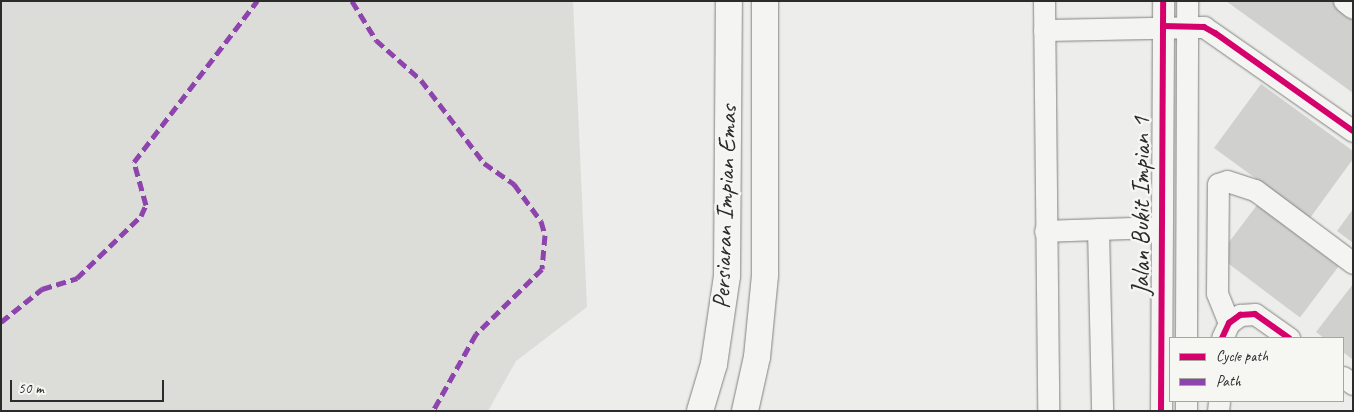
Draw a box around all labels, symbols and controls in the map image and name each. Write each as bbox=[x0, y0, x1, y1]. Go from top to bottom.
street label: Persiaran Impian Emas bbox=[707, 106, 743, 308]
street label: Jalan Bukit Impian 1 bbox=[1126, 117, 1156, 295]
legend bbox=[1169, 337, 1344, 402]
text: Cycle path bbox=[1216, 347, 1268, 366]
scale bar bbox=[12, 370, 166, 402]
text: Path bbox=[1216, 372, 1241, 391]
text: 50 m bbox=[18, 379, 44, 398]

